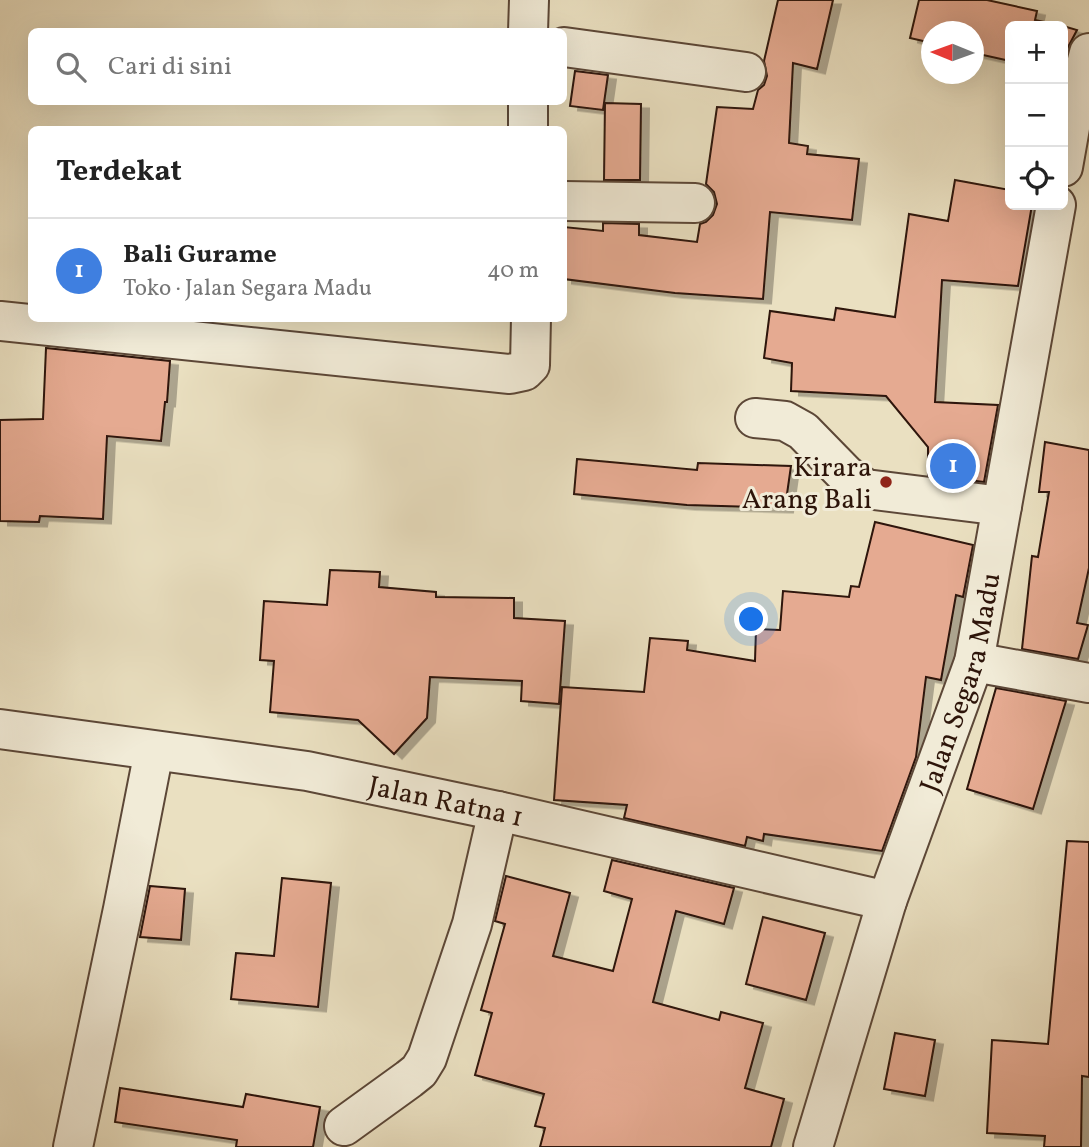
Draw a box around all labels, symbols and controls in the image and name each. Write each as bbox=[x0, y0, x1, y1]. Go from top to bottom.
north arrow bbox=[921, 21, 984, 84]
map controls bbox=[1005, 21, 1068, 210]
button: + bbox=[1005, 21, 1068, 84]
search box bbox=[28, 28, 567, 105]
icon: search bbox=[52, 48, 90, 86]
text: Cari di sini bbox=[108, 49, 232, 85]
button: − bbox=[1005, 84, 1068, 147]
button: locate bbox=[1005, 147, 1068, 210]
text: Terdekat bbox=[56, 151, 182, 193]
text: Bali Gurame bbox=[123, 237, 277, 273]
text: 1 bbox=[74, 255, 84, 287]
text: 40 m bbox=[487, 255, 539, 287]
text: Toko · Jalan Segara Madu bbox=[123, 273, 372, 305]
pin: 1 bbox=[930, 440, 976, 492]
place label: Kirara Arang Bali bbox=[742, 449, 872, 520]
marker: Kirara Arang Bali bbox=[878, 474, 894, 490]
street label: Jalan Segara Madu bbox=[911, 570, 1012, 798]
your location bbox=[734, 602, 768, 636]
street label: Jalan Ratna 1 bbox=[365, 767, 527, 838]

